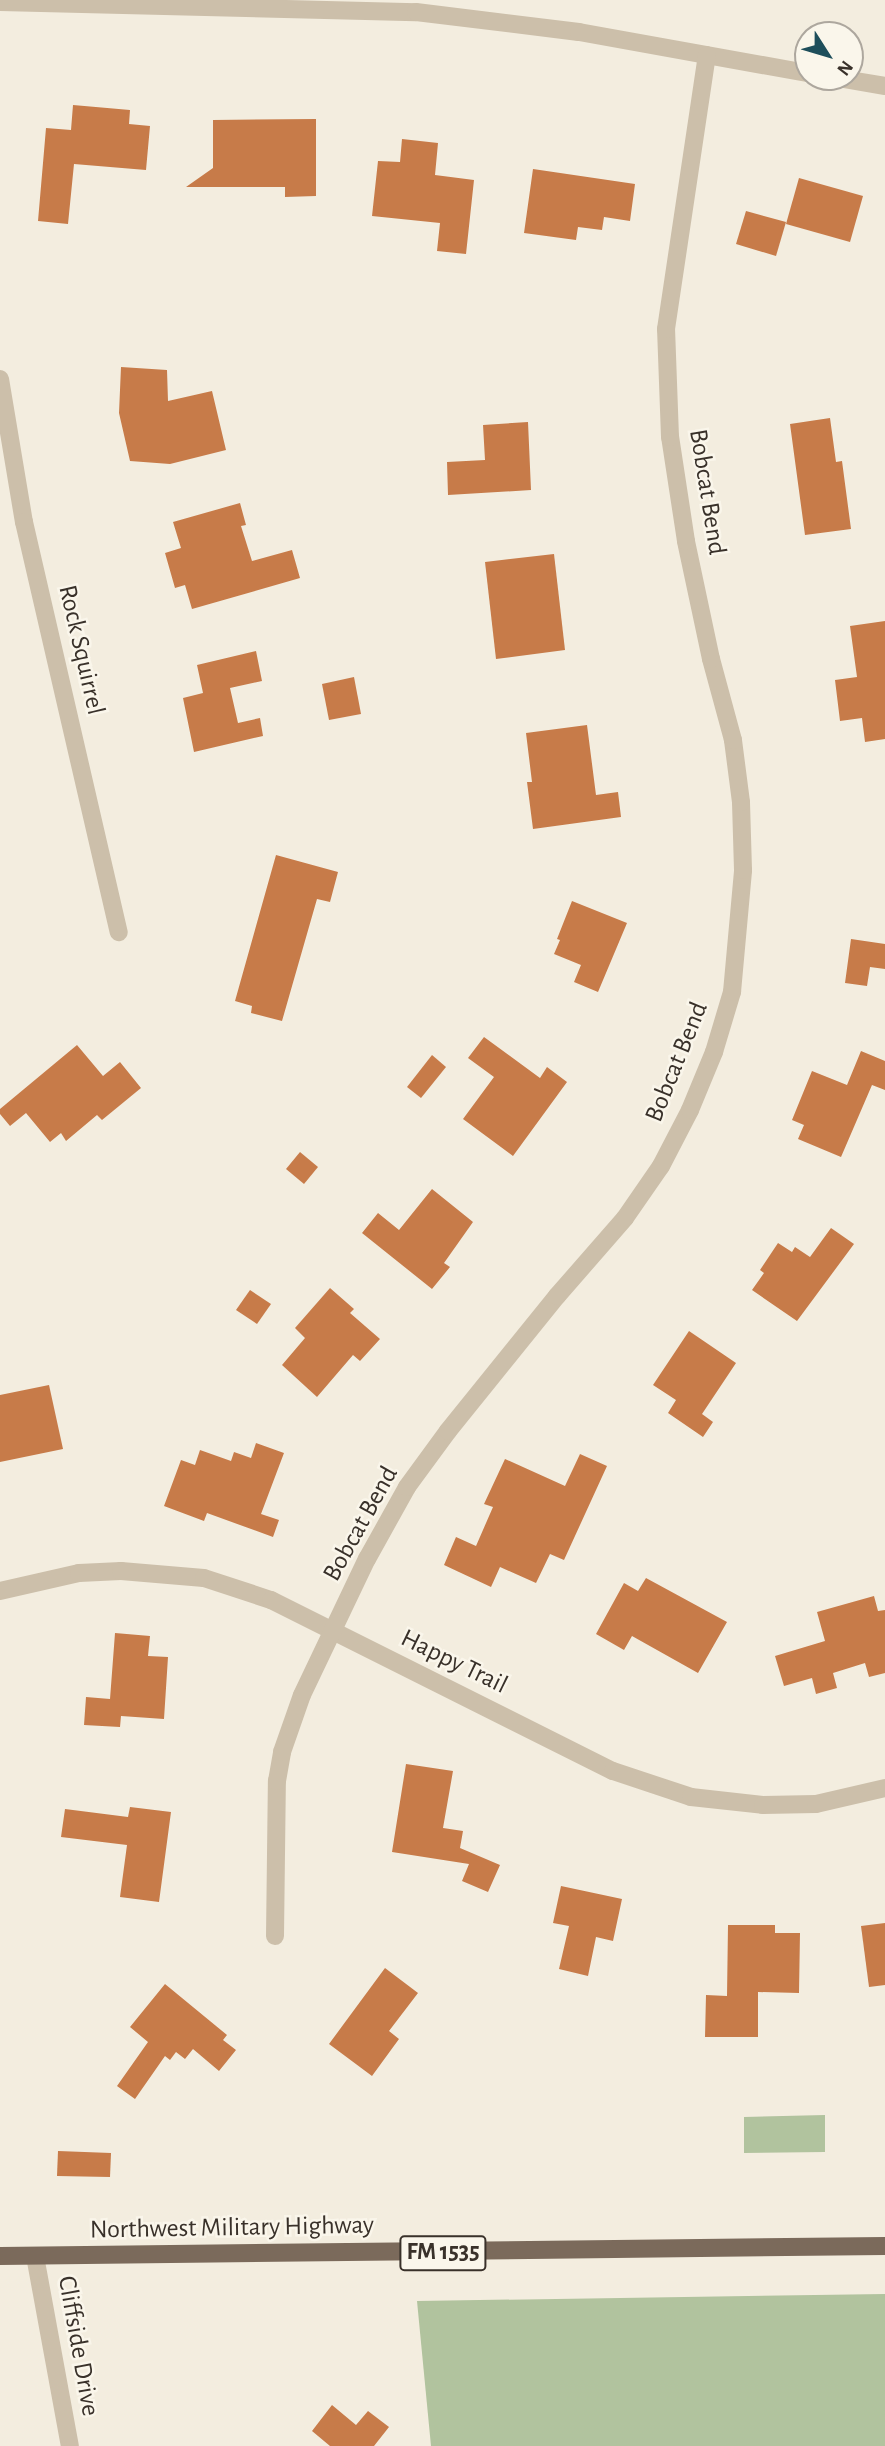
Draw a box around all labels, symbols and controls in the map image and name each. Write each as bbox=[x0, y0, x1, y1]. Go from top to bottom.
north arrow bbox=[794, 21, 864, 91]
text: N bbox=[833, 57, 856, 79]
street label: Bobcat Bend bbox=[682, 427, 732, 557]
street label: Rock Squirrel bbox=[51, 582, 111, 718]
street label: Bobcat Bend bbox=[639, 997, 715, 1127]
street label: Bobcat Bend bbox=[317, 1461, 405, 1587]
street label: Happy Trail bbox=[396, 1623, 512, 1701]
street label: Northwest Military Highway bbox=[90, 2210, 374, 2246]
road number: FM 1535 bbox=[399, 2232, 487, 2274]
street label: Cliffside Drive bbox=[50, 2274, 106, 2418]

